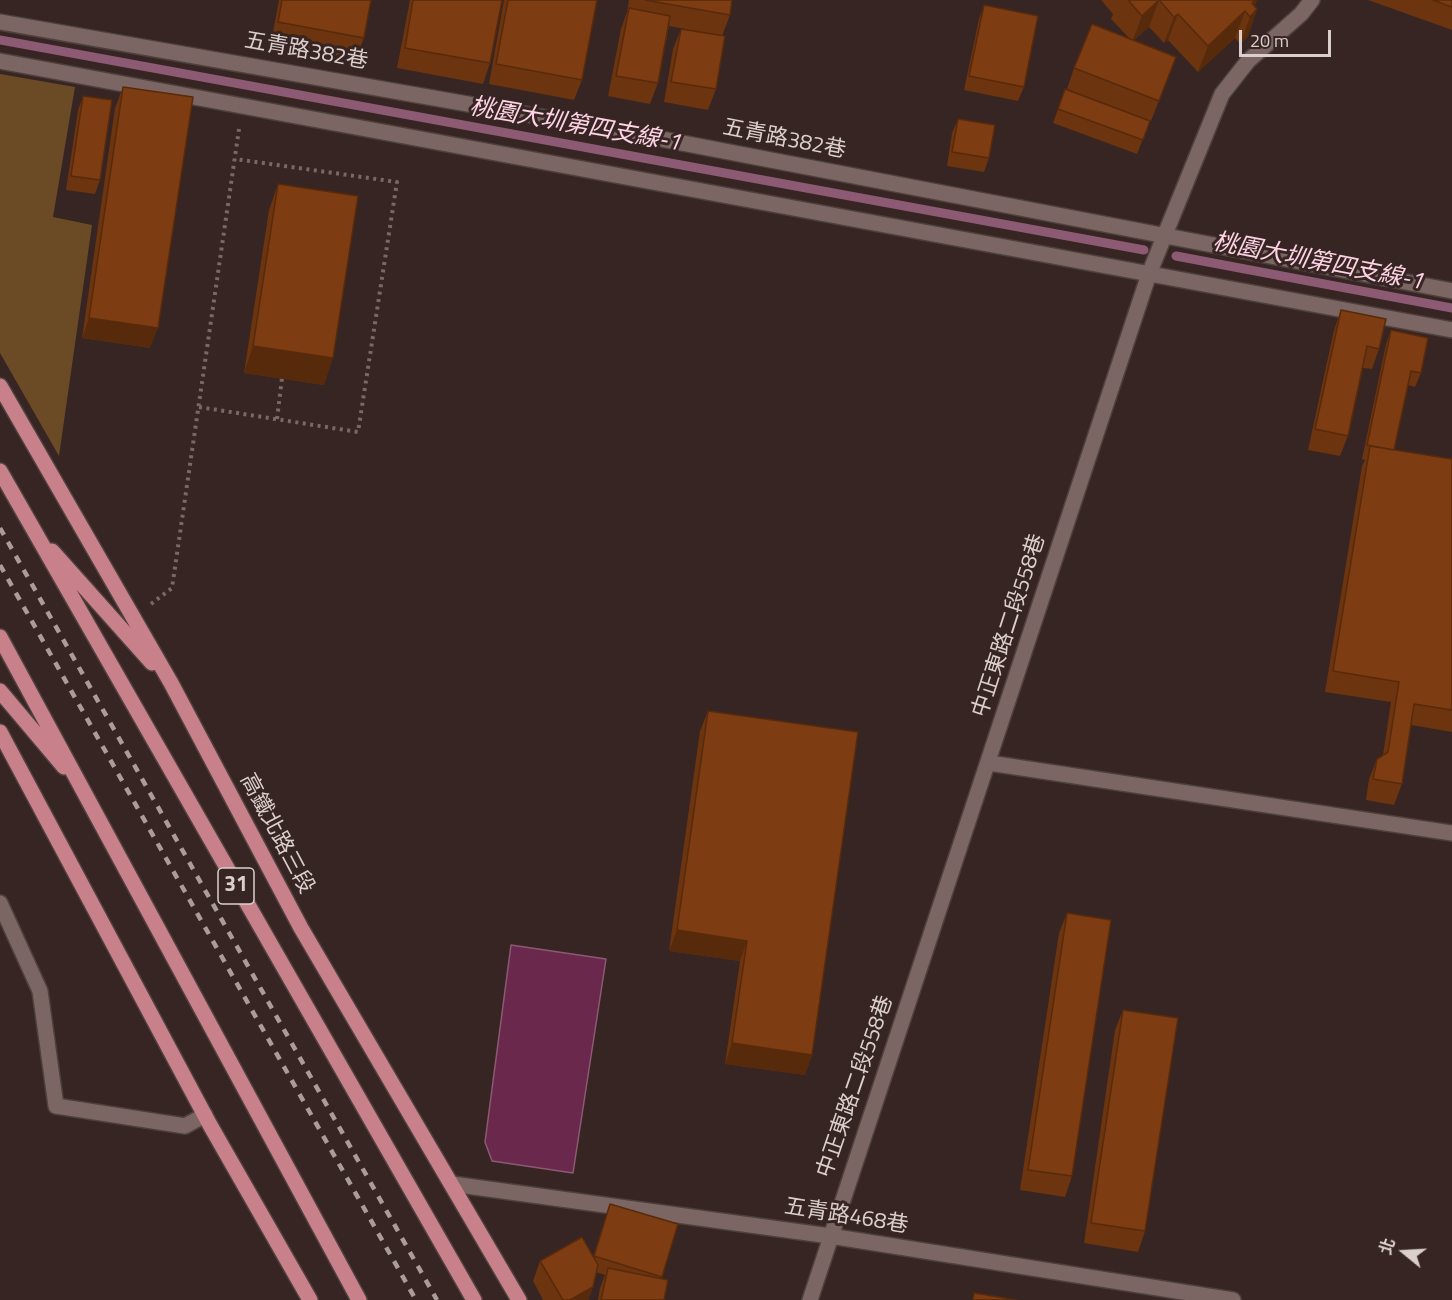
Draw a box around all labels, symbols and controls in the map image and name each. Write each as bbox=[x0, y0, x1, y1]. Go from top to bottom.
scale bar bbox=[1242, 18, 1334, 56]
text: 20 m bbox=[1250, 27, 1289, 54]
street label: 五青路382巷 bbox=[242, 28, 370, 76]
water label: 桃園大圳第四支線-1 bbox=[467, 93, 683, 159]
street label: 五青路382巷 bbox=[720, 115, 848, 165]
water label: 桃園大圳第四支線-1 bbox=[1210, 228, 1426, 298]
street label: 中正東路二段558巷 bbox=[968, 531, 1052, 721]
street label: 高鐵北路三段 bbox=[233, 770, 319, 898]
road number: 31 bbox=[218, 868, 254, 904]
street label: 中正東路二段558巷 bbox=[812, 992, 900, 1182]
street label: 五青路468巷 bbox=[782, 1194, 910, 1240]
north arrow bbox=[1374, 1222, 1434, 1282]
text: 北 bbox=[1373, 1235, 1401, 1258]

